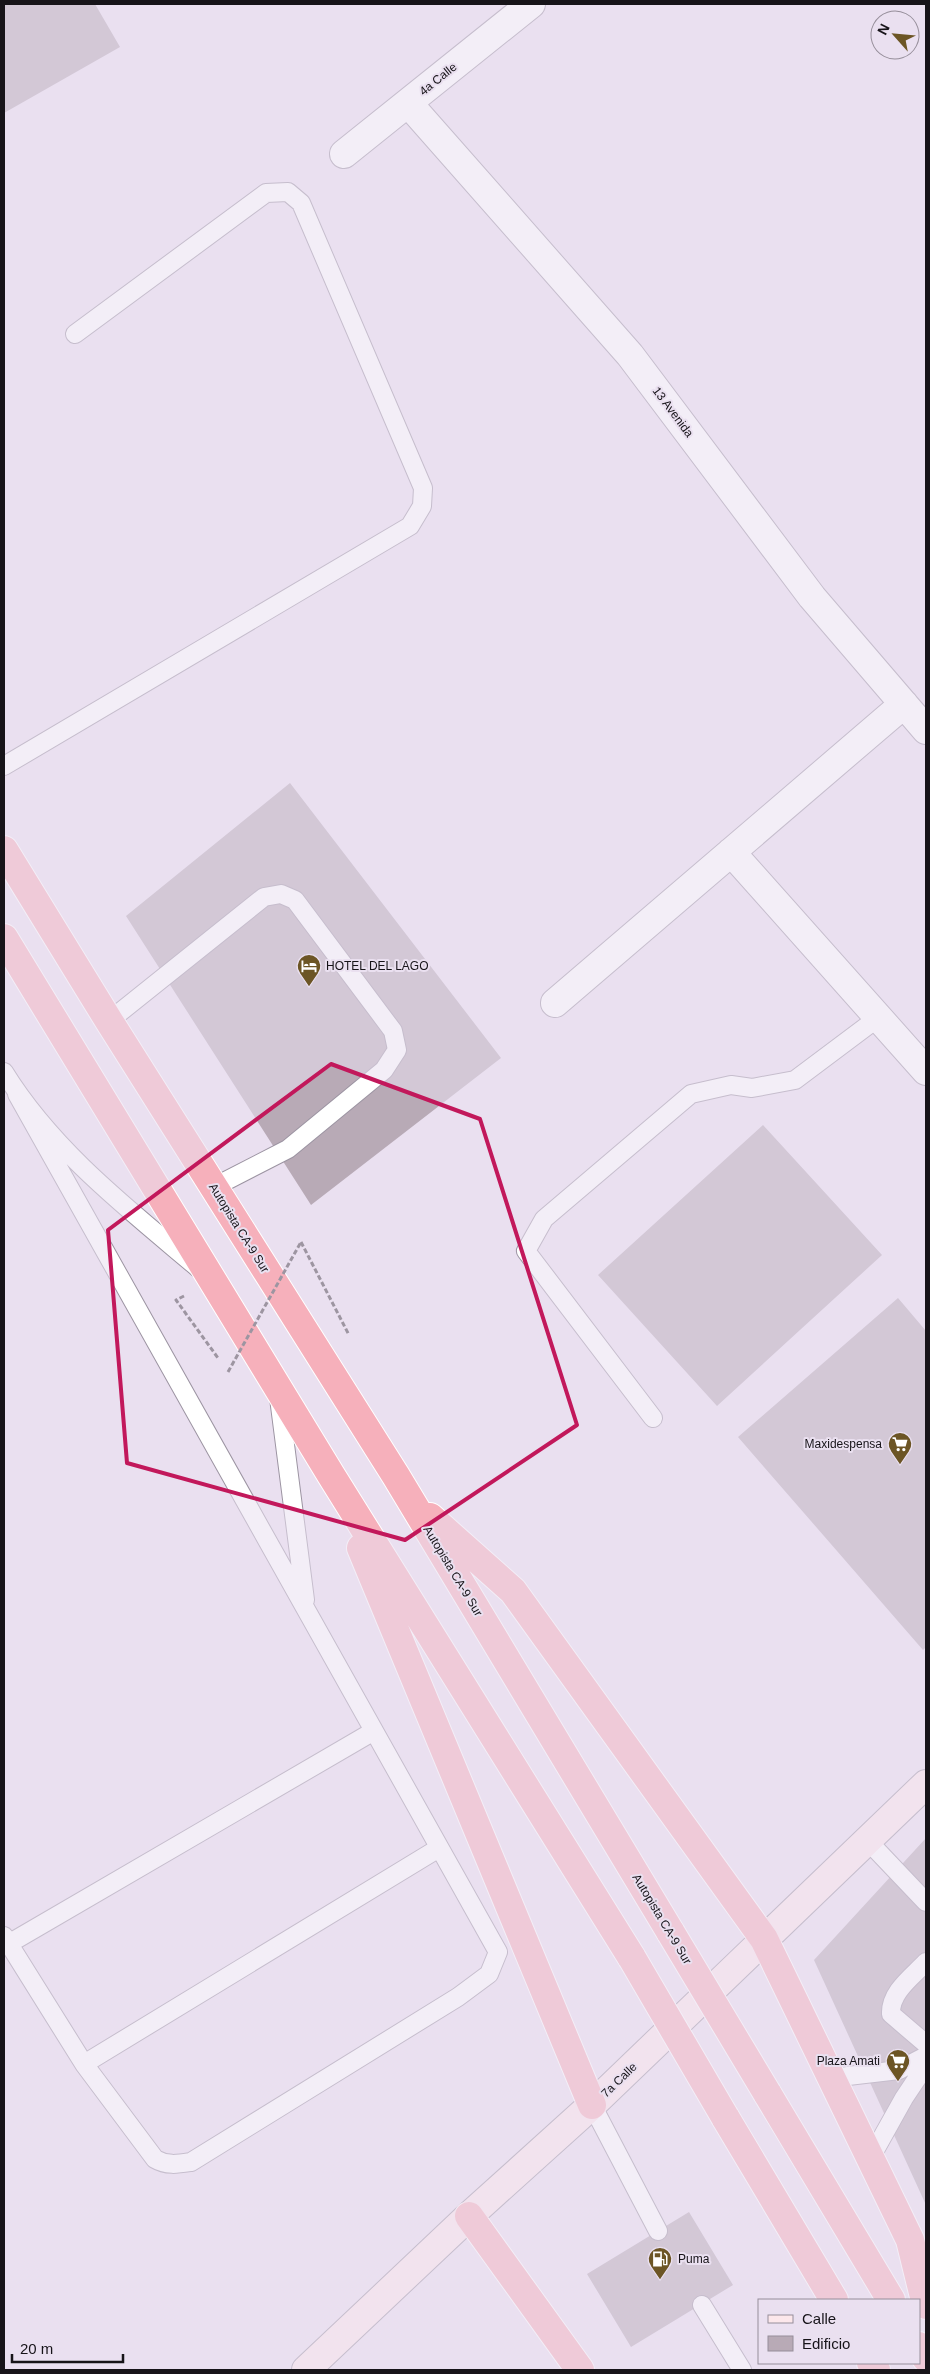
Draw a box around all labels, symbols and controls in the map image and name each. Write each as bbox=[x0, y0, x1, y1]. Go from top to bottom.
north arrow bbox=[870, 10, 920, 60]
text: N bbox=[874, 21, 893, 37]
street label: 4a Calle bbox=[416, 60, 460, 98]
street label: 13 Avenida bbox=[650, 384, 697, 440]
hotel icon: HOTEL DEL LAGO bbox=[296, 953, 322, 987]
place label: HOTEL DEL LAGO bbox=[326, 959, 428, 973]
street label: Autopista CA-9 Sur bbox=[206, 1181, 272, 1275]
supermarket icon: Maxidespensa bbox=[887, 1431, 913, 1465]
place label: Maxidespensa bbox=[805, 1437, 882, 1451]
street label: Autopista CA-9 Sur bbox=[421, 1523, 485, 1619]
street label: Autopista CA-9 Sur bbox=[630, 1871, 694, 1967]
supermarket icon: Plaza Amati bbox=[885, 2048, 911, 2082]
place label: Plaza Amati bbox=[817, 2054, 880, 2068]
street label: 7a Calle bbox=[598, 2059, 640, 2100]
fuel station icon: Puma bbox=[647, 2246, 673, 2280]
place label: Puma bbox=[678, 2252, 710, 2266]
legend bbox=[758, 2299, 920, 2364]
text: Calle bbox=[802, 2310, 836, 2327]
scale bar bbox=[12, 2332, 124, 2364]
text: Edificio bbox=[802, 2335, 850, 2352]
text: 20 m bbox=[20, 2340, 53, 2357]

